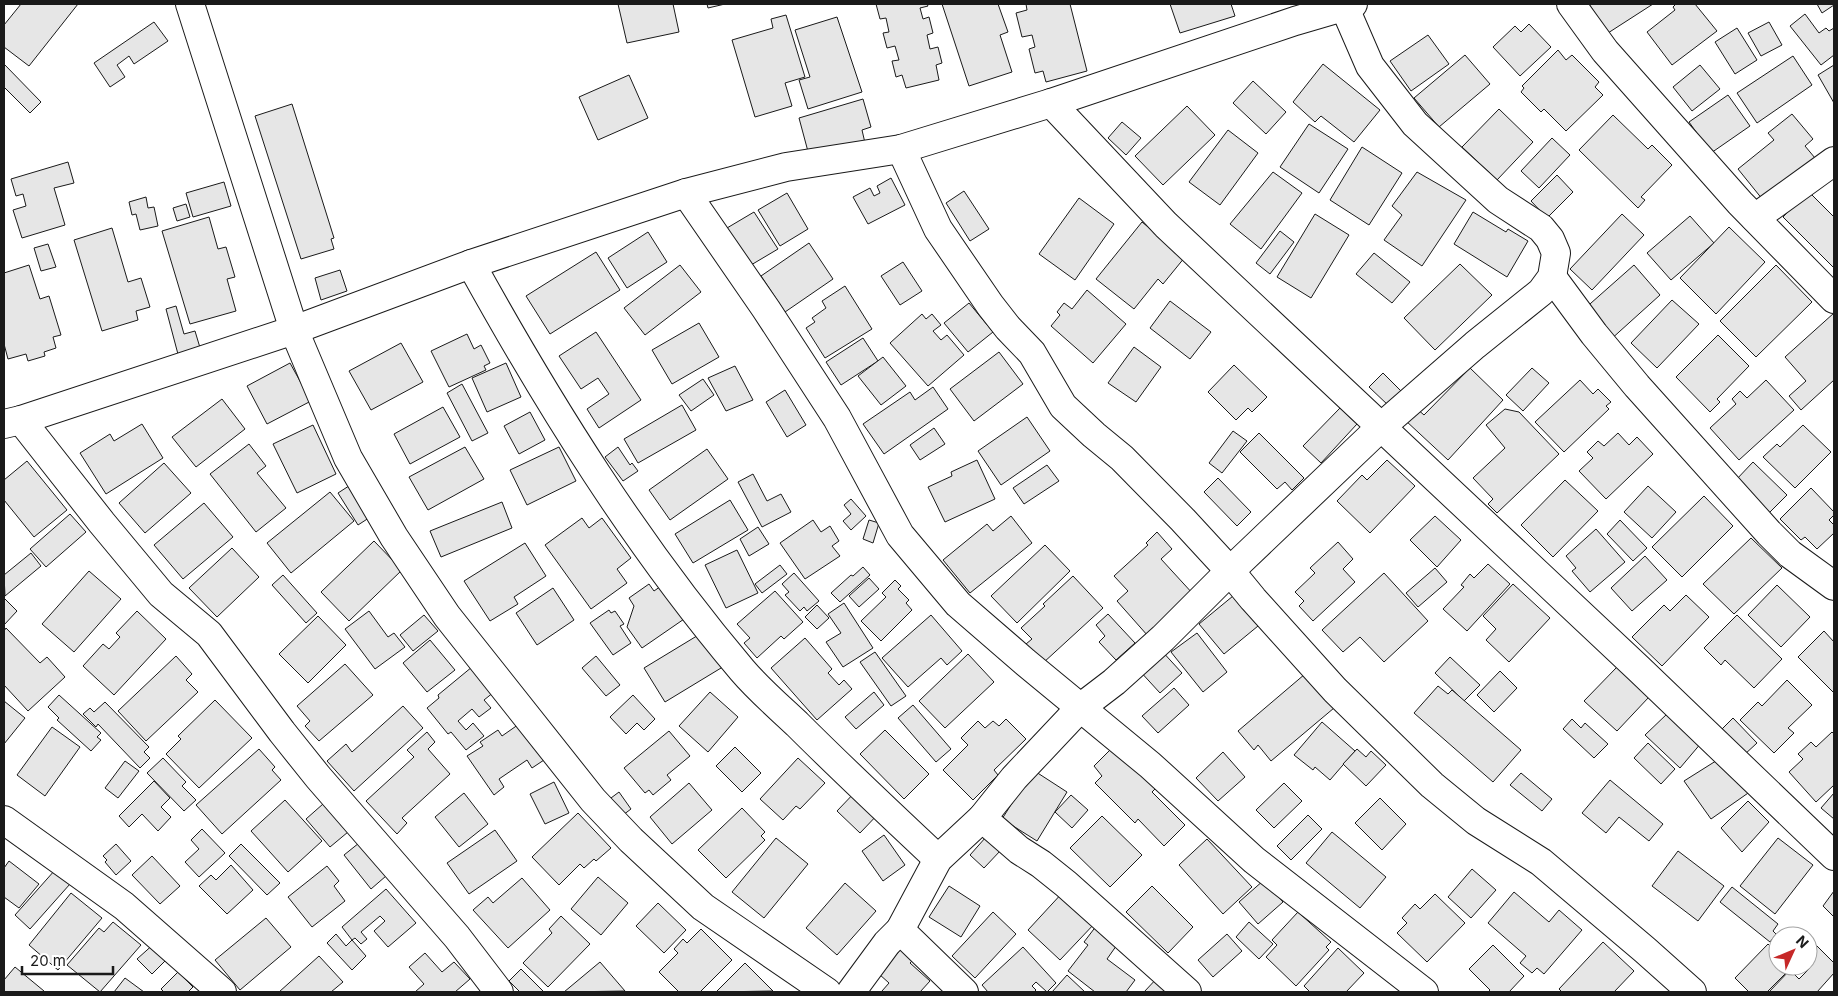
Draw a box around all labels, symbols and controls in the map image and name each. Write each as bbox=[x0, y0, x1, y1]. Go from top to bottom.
north arrow bbox=[1768, 926, 1818, 976]
text: N bbox=[1793, 932, 1813, 951]
scale bar bbox=[22, 944, 114, 976]
text: 20 m bbox=[30, 951, 66, 970]

